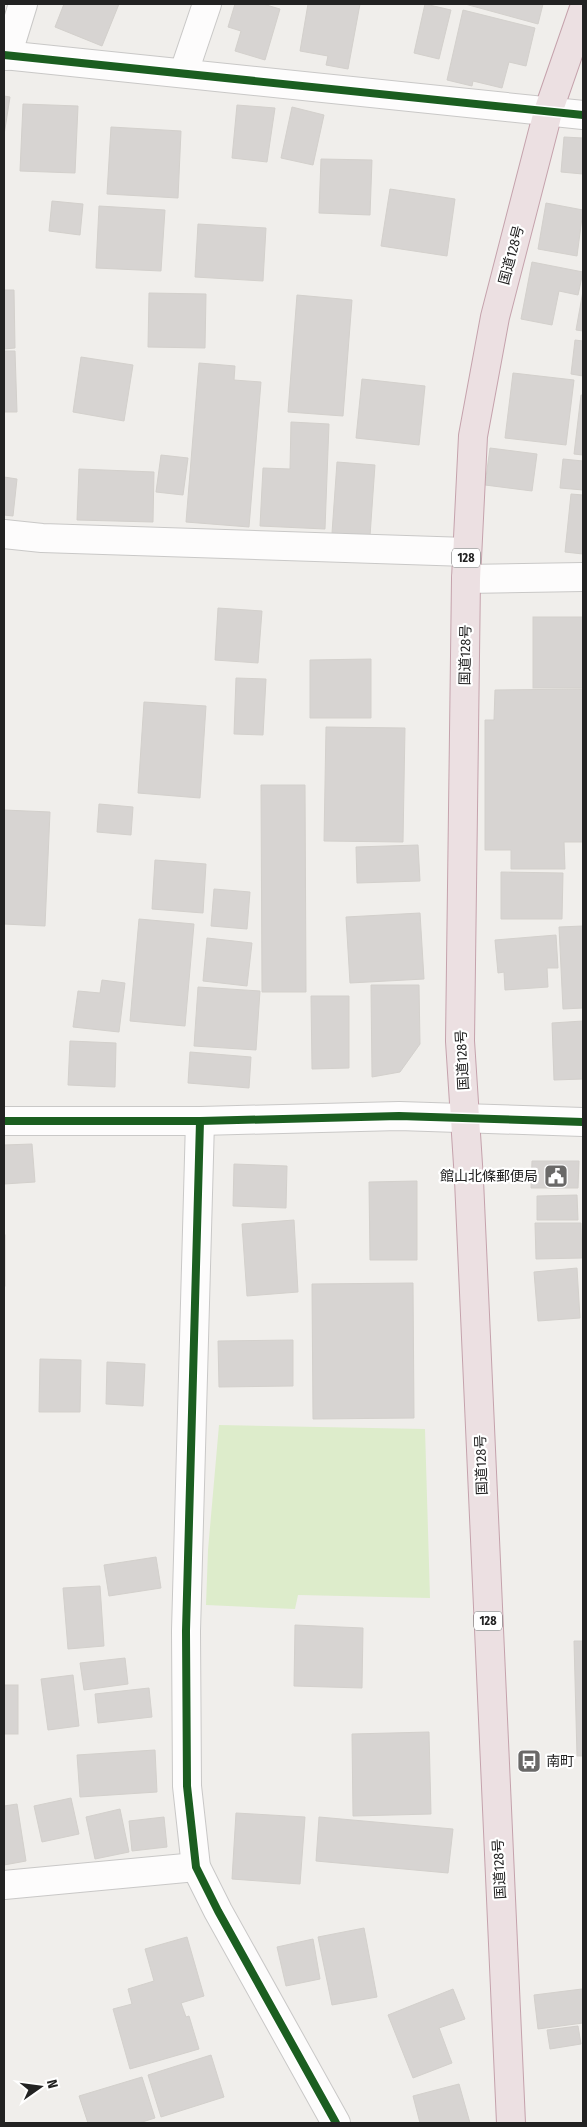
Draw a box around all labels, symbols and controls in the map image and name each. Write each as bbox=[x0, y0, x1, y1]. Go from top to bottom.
street label: 国道128号 bbox=[495, 224, 528, 287]
road number: 128 bbox=[452, 548, 480, 568]
street label: 国道128号 bbox=[456, 625, 475, 685]
street label: 国道128号 bbox=[452, 1029, 473, 1091]
public building icon: 館山北條郵便局 bbox=[543, 1163, 569, 1189]
place label: 館山北條郵便局 bbox=[440, 1168, 538, 1185]
street label: 国道128号 bbox=[472, 1434, 491, 1496]
road number: 128 bbox=[474, 1612, 502, 1630]
bus stop icon: 南町 bbox=[516, 1748, 542, 1774]
place label: 南町 bbox=[546, 1753, 574, 1770]
street label: 国道128号 bbox=[489, 1838, 510, 1900]
north arrow bbox=[15, 2062, 65, 2112]
text: N bbox=[43, 2078, 61, 2090]

